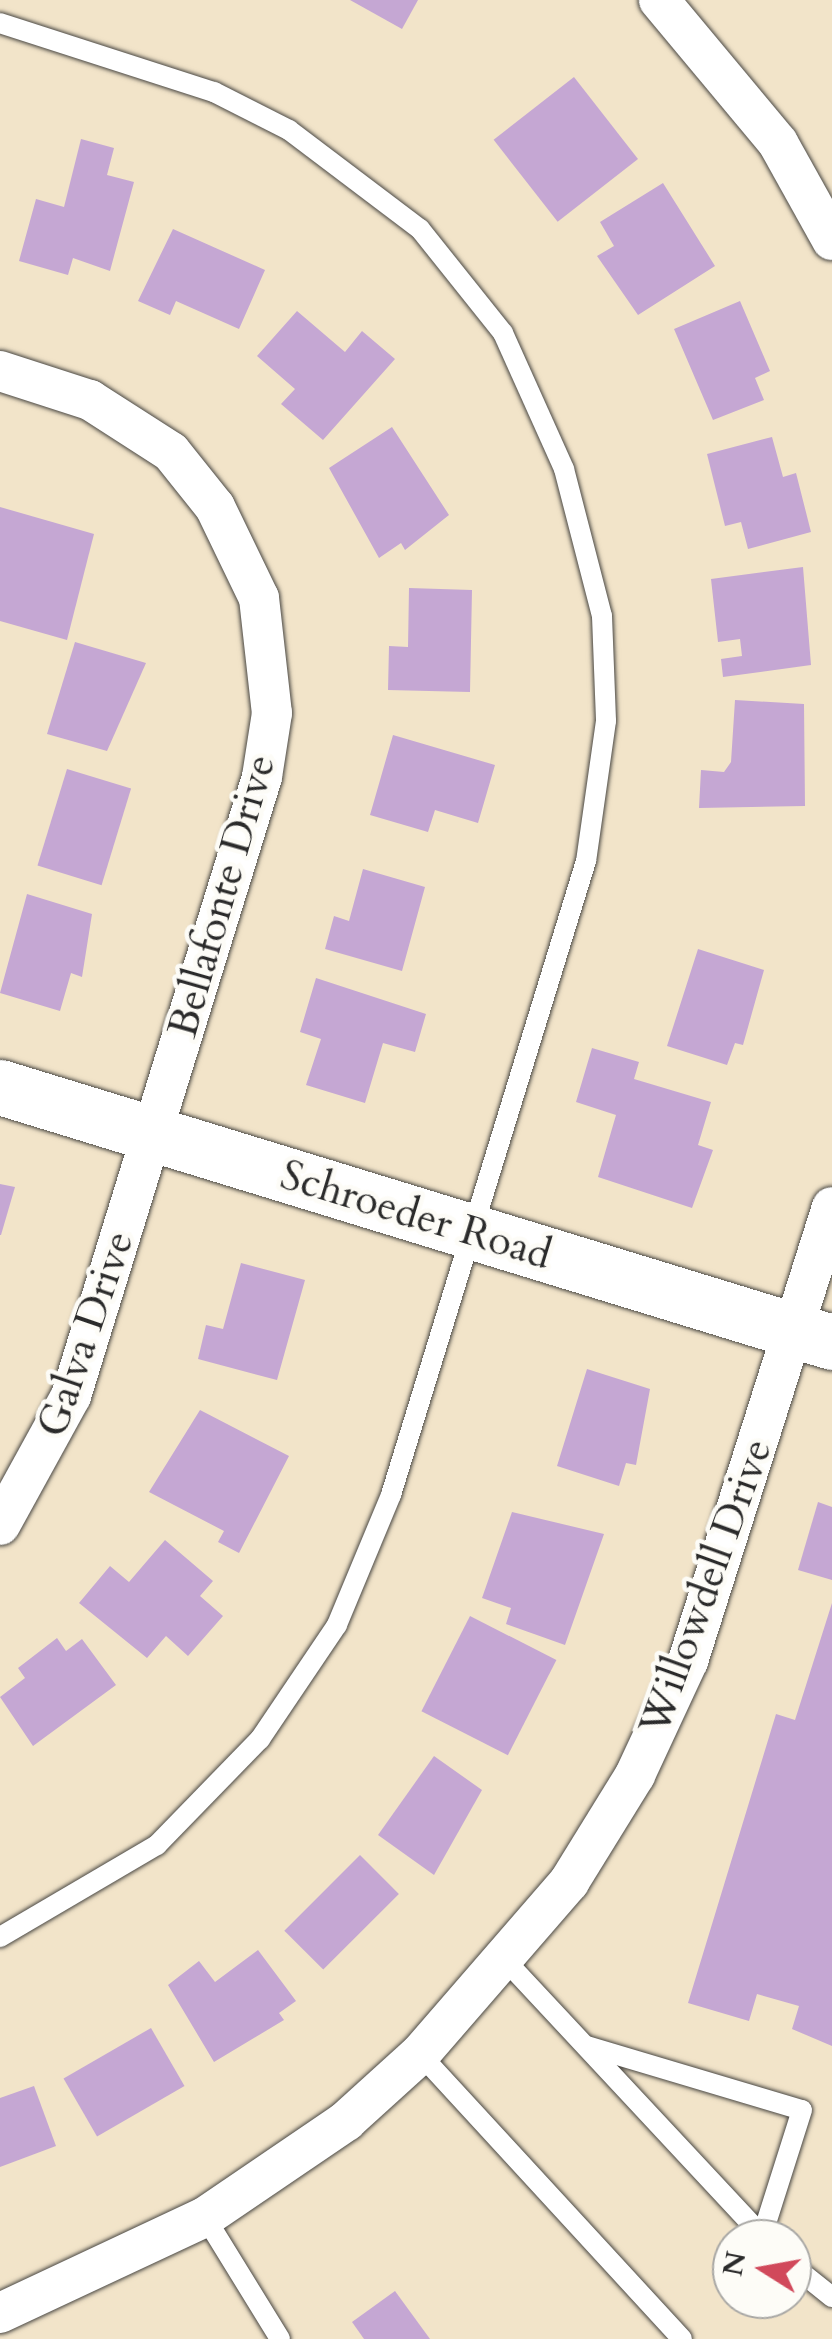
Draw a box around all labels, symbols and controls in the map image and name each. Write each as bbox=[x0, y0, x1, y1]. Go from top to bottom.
street label: Bellafonte Drive bbox=[158, 749, 286, 1043]
street label: Schroeder Road bbox=[274, 1150, 558, 1280]
street label: Galva Drive bbox=[27, 1224, 145, 1444]
street label: Willowdell Drive bbox=[629, 1432, 783, 1742]
north arrow bbox=[712, 2219, 812, 2319]
text: N bbox=[714, 2248, 755, 2279]

